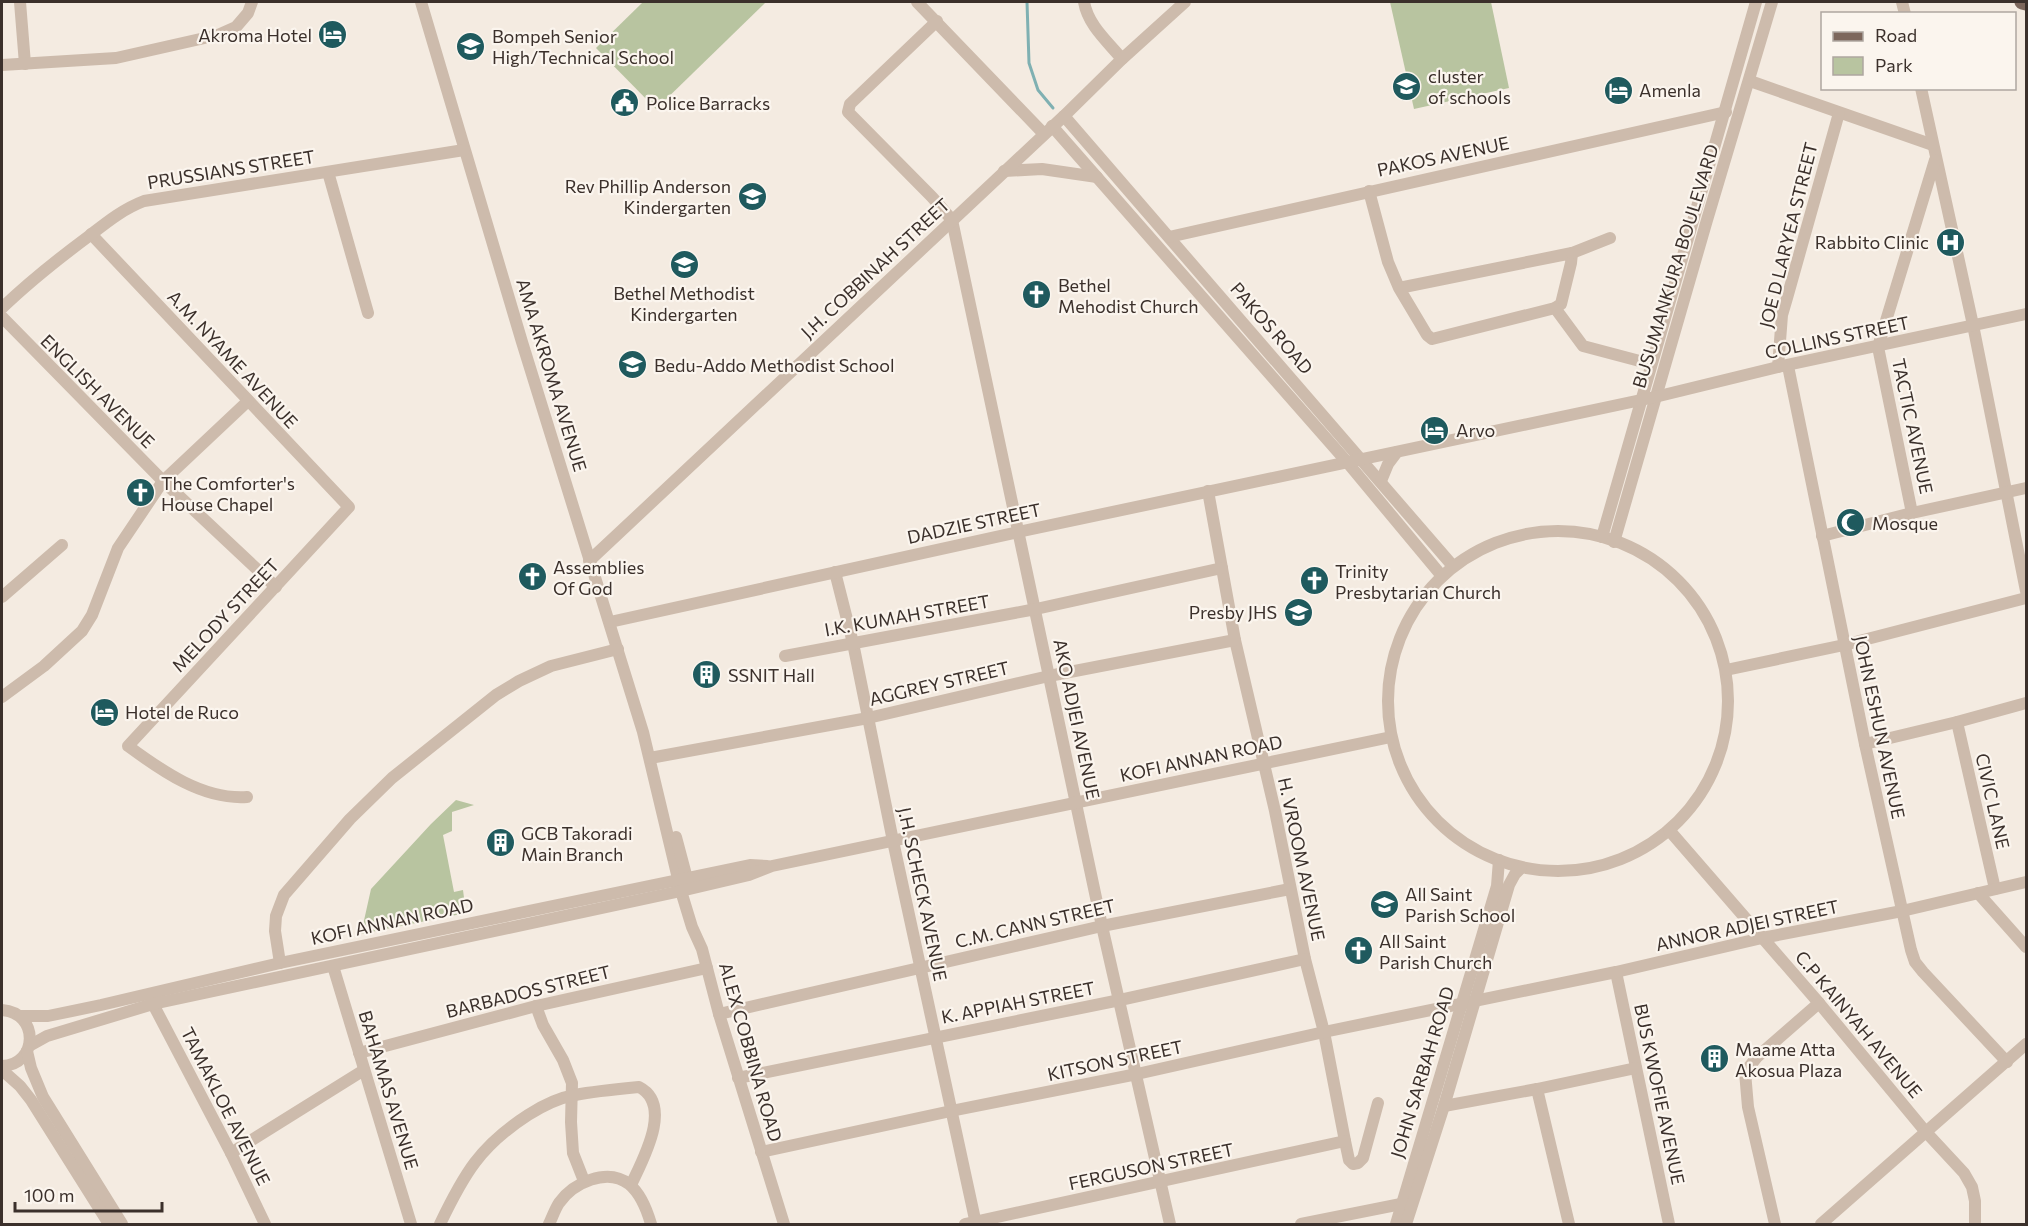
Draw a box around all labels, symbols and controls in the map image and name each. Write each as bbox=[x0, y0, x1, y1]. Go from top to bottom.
legend bbox=[1821, 12, 2016, 90]
hotel icon: Akroma Hotel bbox=[317, 19, 349, 51]
place label: Akroma Hotel bbox=[198, 24, 312, 46]
text: Road bbox=[1875, 24, 1917, 46]
place label: Bompeh Senior High/Technical School bbox=[492, 25, 674, 68]
school or university icon: Bompeh Senior High/Technical School bbox=[455, 30, 487, 62]
text: Park bbox=[1875, 54, 1913, 76]
place label: cluster of schools bbox=[1428, 65, 1511, 108]
school or university icon: cluster of schools bbox=[1391, 70, 1423, 102]
hotel icon: Amenla bbox=[1602, 74, 1634, 106]
place label: Amenla bbox=[1639, 79, 1701, 101]
public building icon: Police Barracks bbox=[609, 87, 641, 119]
place label: Police Barracks bbox=[646, 92, 770, 114]
street label: PAKOS AVENUE bbox=[1375, 131, 1511, 181]
street label: JOE D LARYEA STREET bbox=[1754, 140, 1822, 330]
street label: BUSUMANKURA BOULEVARD bbox=[1627, 141, 1723, 391]
street label: PRUSSIANS STREET bbox=[146, 145, 316, 193]
place label: Rev Phillip Anderson Kindergarten bbox=[565, 175, 731, 218]
school or university icon: Rev Phillip Anderson Kindergarten bbox=[736, 180, 768, 212]
street label: J.H. COBBINAH STREET bbox=[796, 193, 954, 343]
hospital icon: Rabbito Clinic bbox=[1934, 226, 1966, 258]
place label: Rabbito Clinic bbox=[1815, 231, 1929, 253]
school or university icon: Bethel Methodist Kindergarten bbox=[668, 248, 700, 280]
place label: Bethel Mehodist Church bbox=[1058, 274, 1199, 317]
street label: AMA AKROMA AVENUE bbox=[512, 276, 592, 474]
street label: PAKOS ROAD bbox=[1226, 278, 1318, 378]
church icon: Bethel Mehodist Church bbox=[1021, 279, 1053, 311]
place label: Bethel Methodist Kindergarten bbox=[613, 282, 755, 325]
street label: A.M. NYAME AVENUE bbox=[163, 285, 303, 433]
street label: COLLINS STREET bbox=[1763, 311, 1911, 363]
street label: ENGLISH AVENUE bbox=[37, 330, 159, 452]
school or university icon: Bedu-Addo Methodist School bbox=[617, 349, 649, 381]
place label: Bedu-Addo Methodist School bbox=[654, 354, 895, 376]
street label: TACTIC AVENUE bbox=[1888, 356, 1938, 496]
hotel icon: Arvo bbox=[1419, 414, 1451, 446]
place label: Arvo bbox=[1456, 419, 1495, 441]
place label: The Comforter's House Chapel bbox=[161, 472, 295, 515]
church icon: The Comforter's House Chapel bbox=[124, 477, 156, 509]
street label: DADZIE STREET bbox=[905, 498, 1043, 548]
mosque icon: Mosque bbox=[1835, 507, 1867, 539]
place label: Mosque bbox=[1872, 512, 1938, 534]
street label: MELODY STREET bbox=[167, 554, 283, 676]
place label: Assemblies Of God bbox=[553, 556, 645, 599]
place label: Trinity Presbytarian Church bbox=[1335, 560, 1501, 603]
church icon: Assemblies Of God bbox=[516, 561, 548, 593]
church icon: Trinity Presbytarian Church bbox=[1298, 565, 1330, 597]
street label: I.K. KUMAH STREET bbox=[823, 590, 991, 640]
school or university icon: Presby JHS bbox=[1282, 596, 1314, 628]
place label: Presby JHS bbox=[1189, 601, 1277, 623]
street label: JOHN ESHUN AVENUE bbox=[1850, 633, 1910, 821]
street label: AKO ADJEI AVENUE bbox=[1049, 637, 1105, 801]
street label: AGGREY STREET bbox=[867, 656, 1011, 710]
building icon: SSNIT Hall bbox=[691, 659, 723, 691]
place label: SSNIT Hall bbox=[728, 664, 815, 686]
hotel icon: Hotel de Ruco bbox=[88, 696, 120, 728]
place label: Hotel de Ruco bbox=[125, 701, 239, 723]
street label: KOFI ANNAN ROAD bbox=[1118, 730, 1284, 786]
street label: CIVIC LANE bbox=[1971, 751, 2015, 851]
street label: H. VROOM AVENUE bbox=[1274, 775, 1330, 943]
street label: J.H. SCHECK AVENUE bbox=[894, 805, 952, 983]
place label: GCB Takoradi Main Branch bbox=[521, 822, 633, 865]
building icon: GCB Takoradi Main Branch bbox=[484, 827, 516, 859]
place label: All Saint Parish School bbox=[1405, 883, 1515, 926]
school or university icon: All Saint Parish School bbox=[1368, 888, 1400, 920]
street label: KOFI ANNAN ROAD bbox=[309, 893, 475, 949]
street label: C.M. CANN STREET bbox=[953, 894, 1117, 952]
street label: ANNOR ADJEI STREET bbox=[1653, 895, 1841, 955]
place label: All Saint Parish Church bbox=[1379, 930, 1492, 973]
church icon: All Saint Parish Church bbox=[1342, 935, 1374, 967]
street label: C.P KAINYAH AVENUE bbox=[1791, 946, 1927, 1102]
street label: BARBADOS STREET bbox=[443, 960, 613, 1022]
street label: ALEX COBBINA ROAD bbox=[715, 960, 787, 1144]
street label: K. APPIAH STREET bbox=[939, 976, 1097, 1028]
street label: JOHN SARBAH ROAD bbox=[1385, 984, 1459, 1160]
street label: BUS KWOFIE AVENUE bbox=[1630, 1001, 1690, 1187]
street label: BAHAMAS AVENUE bbox=[354, 1008, 424, 1172]
street label: TAMAKLOE AVENUE bbox=[177, 1023, 275, 1189]
street label: KITSON STREET bbox=[1045, 1035, 1185, 1085]
place label: Maame Atta Akosua Plaza bbox=[1735, 1038, 1842, 1081]
building icon: Maame Atta Akosua Plaza bbox=[1698, 1043, 1730, 1075]
street label: FERGUSON STREET bbox=[1066, 1138, 1236, 1194]
scale bar bbox=[15, 1175, 162, 1213]
text: 100 m bbox=[24, 1184, 74, 1206]

